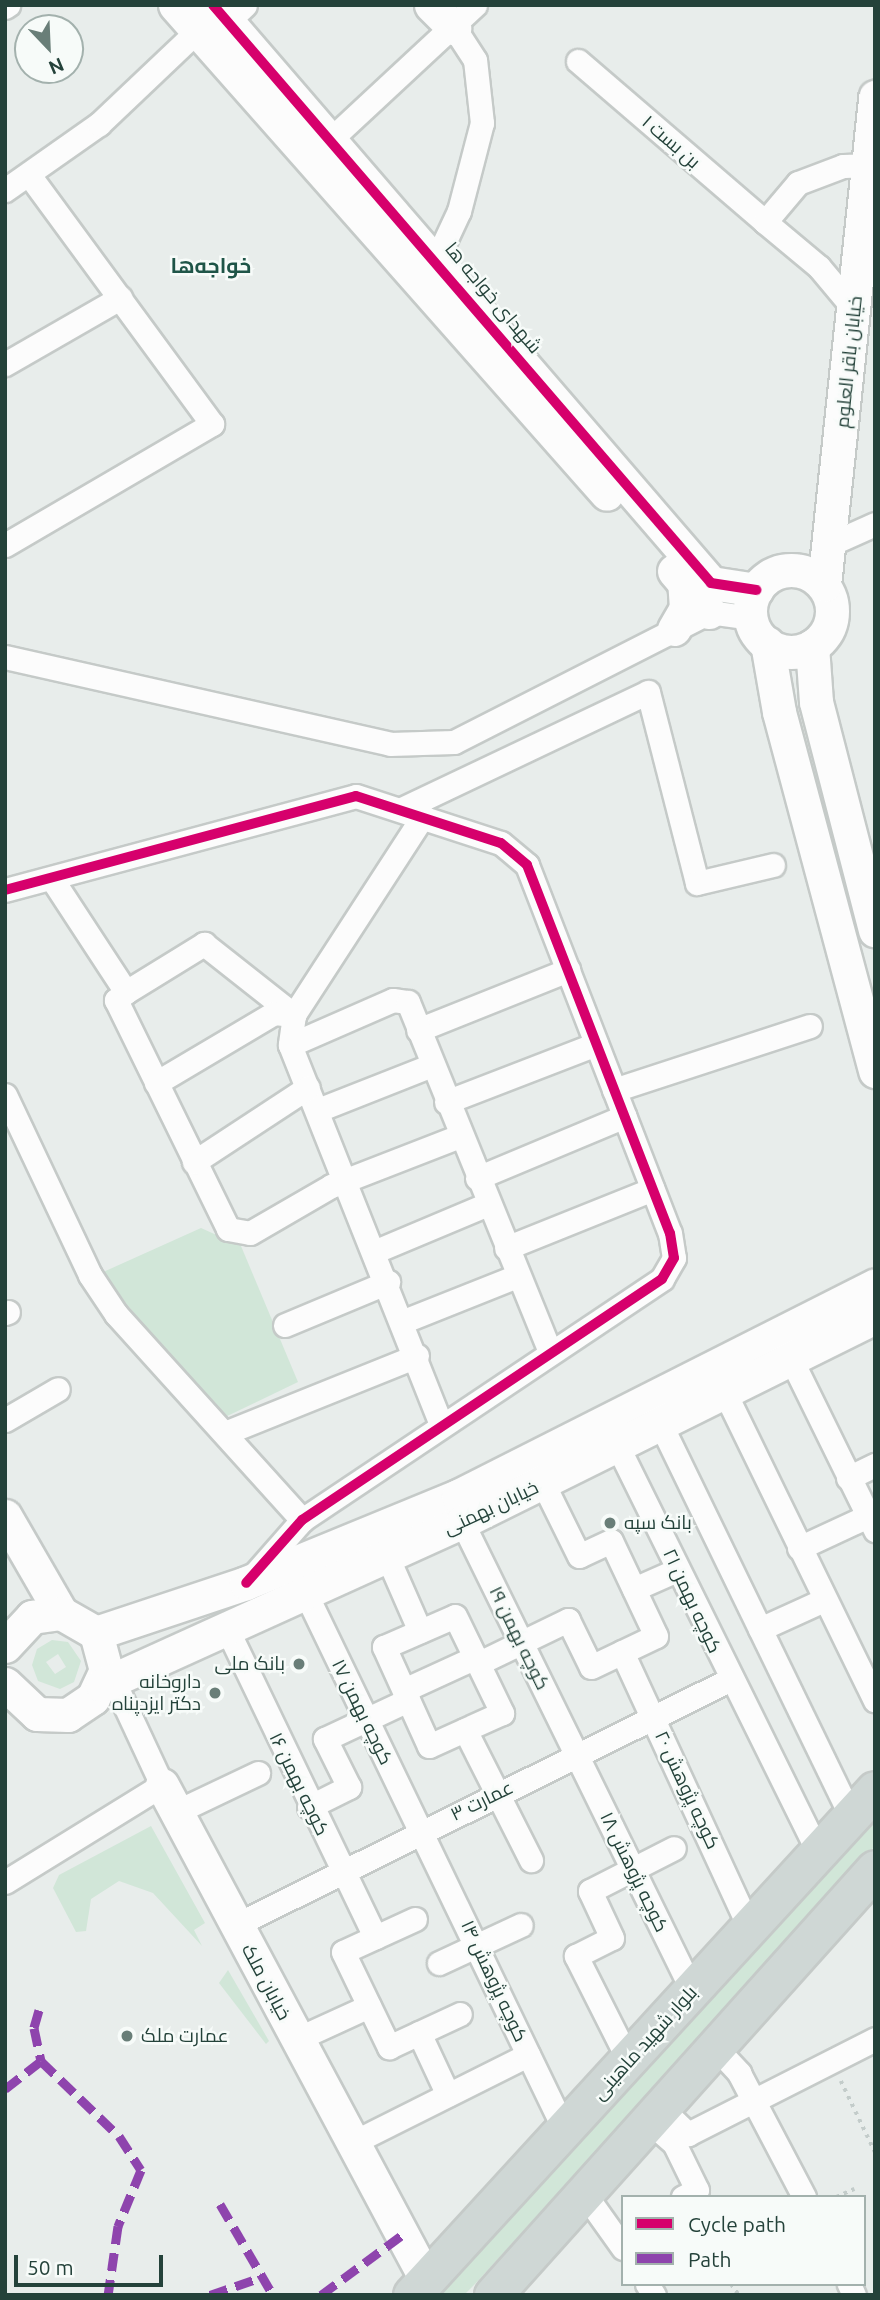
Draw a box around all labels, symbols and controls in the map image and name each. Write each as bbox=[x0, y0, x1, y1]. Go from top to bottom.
north arrow bbox=[14, 14, 84, 84]
text: N bbox=[46, 54, 67, 79]
street label: بن بست ۱ bbox=[637, 110, 705, 174]
street label: شهدای خواجه ها bbox=[440, 238, 546, 358]
district label: خواجه‌ها bbox=[171, 252, 251, 278]
street label: خیابان باقر العلوم bbox=[831, 295, 867, 429]
street label: خیابان بهمنی bbox=[440, 1476, 542, 1540]
place label: بانک سپه bbox=[624, 1512, 692, 1534]
marker: بانک سپه bbox=[602, 1515, 618, 1531]
street label: کوچه بهمن ۲۱ bbox=[658, 1545, 726, 1657]
street label: کوچه بهمن ۱۹ bbox=[484, 1582, 554, 1694]
place label: بانک ملی bbox=[215, 1653, 285, 1675]
marker: بانک ملی bbox=[291, 1656, 307, 1672]
street label: کوچه بهمن ۱۷ bbox=[327, 1656, 397, 1768]
place label: داروخانه دکتر ایزدپناه bbox=[112, 1671, 201, 1715]
marker: داروخانه دکتر ایزدپناه bbox=[207, 1685, 223, 1701]
street label: کوچه پژوهش ۲۰ bbox=[650, 1727, 724, 1853]
street label: کوچه بهمن ۱۶ bbox=[264, 1729, 334, 1839]
street label: عمارت ۳ bbox=[447, 1776, 517, 1826]
street label: کوچه پژوهش ۱۸ bbox=[595, 1808, 673, 1936]
street label: کوچه پژوهش ۱۴ bbox=[456, 1917, 532, 2045]
street label: خیابان ملک bbox=[236, 1940, 296, 2024]
street label: بلوار شهید ماهینی bbox=[588, 1981, 702, 2105]
place label: عمارت ملک bbox=[141, 2025, 229, 2047]
marker: عمارت ملک bbox=[119, 2028, 135, 2044]
legend bbox=[621, 2195, 866, 2286]
text: Cycle path bbox=[688, 2212, 786, 2236]
scale bar bbox=[18, 2240, 166, 2284]
text: Path bbox=[688, 2247, 731, 2271]
text: 50 m bbox=[27, 2255, 74, 2279]

